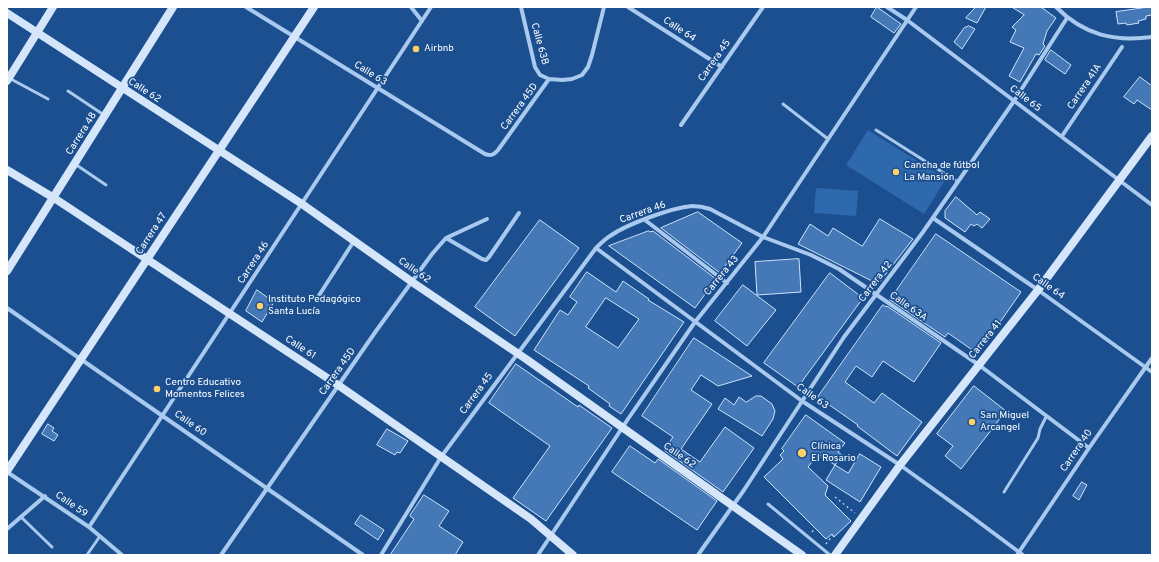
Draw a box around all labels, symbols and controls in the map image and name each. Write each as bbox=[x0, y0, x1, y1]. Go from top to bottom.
street label: Calle 64 bbox=[660, 15, 698, 45]
street label: Calle 63B bbox=[528, 22, 550, 66]
street label: Carrera 45 bbox=[696, 38, 734, 84]
place label: Airbnb bbox=[424, 43, 454, 55]
marker: Airbnb bbox=[411, 44, 421, 54]
street label: Calle 63 bbox=[351, 59, 389, 89]
street label: Carrera 41A bbox=[1065, 62, 1105, 112]
street label: Calle 62 bbox=[125, 76, 163, 106]
street label: Carrera 45D bbox=[499, 81, 541, 133]
street label: Calle 65 bbox=[1007, 83, 1043, 115]
street label: Carrera 48 bbox=[64, 110, 100, 158]
place label: Cancha de fútbol La Mansión bbox=[904, 160, 980, 184]
marker: Cancha de fútbol La Mansión bbox=[891, 167, 901, 177]
street label: Carrera 46 bbox=[618, 199, 668, 227]
street label: Carrera 47 bbox=[134, 211, 170, 257]
street label: Carrera 46 bbox=[236, 239, 272, 287]
street label: Carrera 43 bbox=[702, 253, 742, 299]
street label: Calle 62 bbox=[395, 256, 433, 286]
street label: Carrera 42 bbox=[857, 259, 895, 305]
street label: Calle 64 bbox=[1029, 272, 1067, 302]
street label: Calle 63A bbox=[887, 290, 929, 324]
place label: Instituto Pedagógico Santa Lucía bbox=[268, 294, 361, 318]
marker: Instituto Pedagógico Santa Lucía bbox=[255, 301, 265, 311]
street label: Carrera 41 bbox=[967, 318, 1005, 362]
street label: Calle 61 bbox=[282, 334, 318, 362]
street label: Carrera 45D bbox=[317, 346, 359, 398]
street label: Carrera 45 bbox=[458, 371, 496, 417]
place label: Centro Educativo Momentos Felices bbox=[165, 377, 245, 400]
street label: Calle 63 bbox=[794, 382, 830, 412]
marker: Centro Educativo Momentos Felices bbox=[152, 384, 162, 394]
street label: Calle 60 bbox=[171, 408, 209, 440]
place label: San Miguel Arcangel bbox=[980, 410, 1029, 434]
marker: San Miguel Arcangel bbox=[967, 417, 977, 427]
street label: Carrera 40 bbox=[1058, 427, 1096, 475]
street label: Calle 62 bbox=[660, 441, 698, 471]
place label: Clínica El Rosario bbox=[811, 441, 856, 464]
marker: Clínica El Rosario bbox=[796, 447, 808, 459]
street label: Calle 59 bbox=[52, 490, 90, 520]

